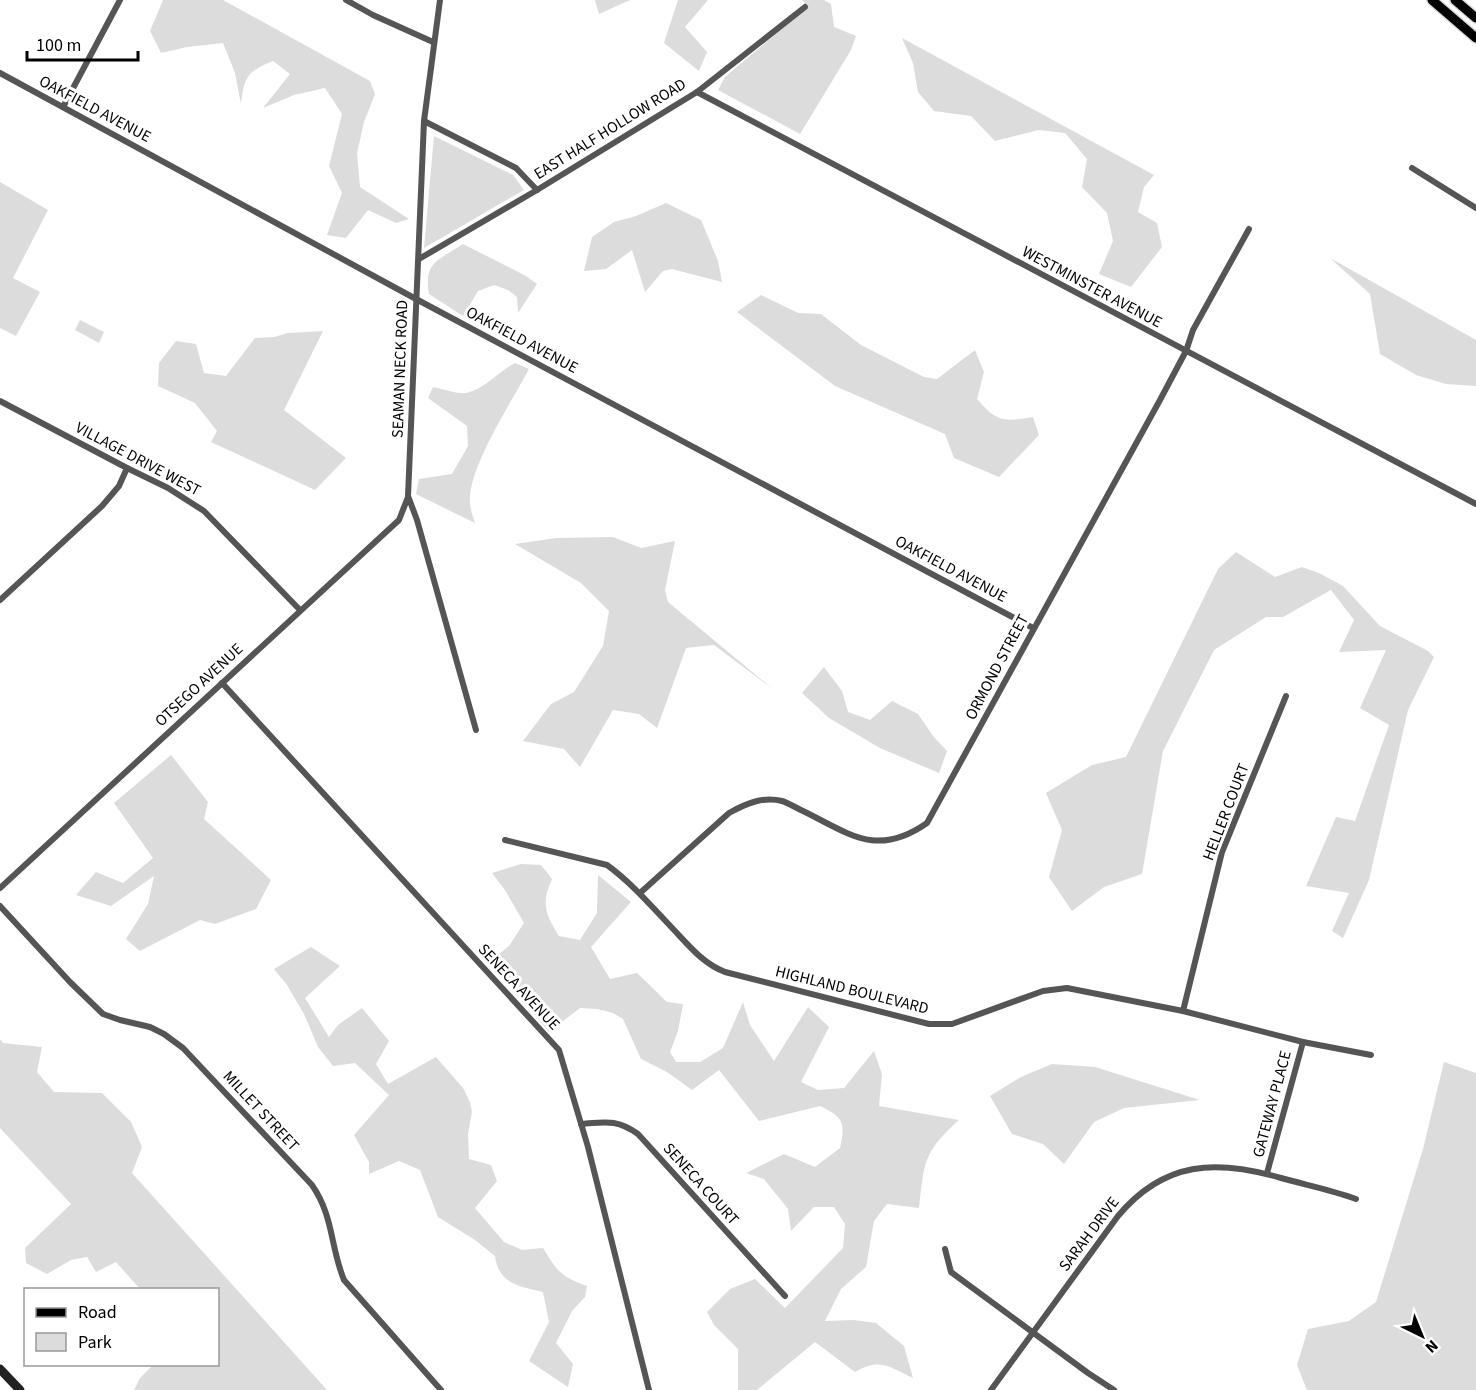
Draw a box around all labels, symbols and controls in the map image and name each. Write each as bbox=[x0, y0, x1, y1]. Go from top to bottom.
scale bar bbox=[27, 24, 138, 62]
text: 100 m bbox=[36, 33, 81, 58]
street label: OAKFIELD AVENUE bbox=[35, 70, 155, 148]
street label: EAST HALF HOLLOW ROAD bbox=[530, 73, 690, 185]
street label: WESTMINSTER AVENUE bbox=[1018, 241, 1166, 333]
street label: SEAMAN NECK ROAD bbox=[387, 299, 413, 438]
street label: OAKFIELD AVENUE bbox=[462, 301, 582, 379]
street label: VILLAGE DRIVE WEST bbox=[72, 417, 205, 502]
street label: OAKFIELD AVENUE bbox=[891, 530, 1011, 608]
street label: ORMOND STREET bbox=[960, 610, 1034, 724]
street label: OTSEGO AVENUE bbox=[150, 638, 248, 732]
street label: HELLER COURT bbox=[1197, 760, 1255, 864]
street label: SENECA AVENUE bbox=[473, 939, 565, 1035]
street label: HIGHLAND BOULEVARD bbox=[773, 960, 931, 1020]
street label: GATEWAY PLACE bbox=[1247, 1048, 1297, 1160]
street label: MILLET STREET bbox=[218, 1066, 304, 1156]
street label: SENECA COURT bbox=[658, 1138, 744, 1230]
street label: SARAH DRIVE bbox=[1054, 1192, 1124, 1276]
legend bbox=[24, 1288, 219, 1366]
text: Road bbox=[78, 1300, 117, 1325]
north arrow bbox=[1392, 1306, 1452, 1366]
text: Park bbox=[78, 1330, 112, 1355]
text: N bbox=[1420, 1335, 1443, 1358]

